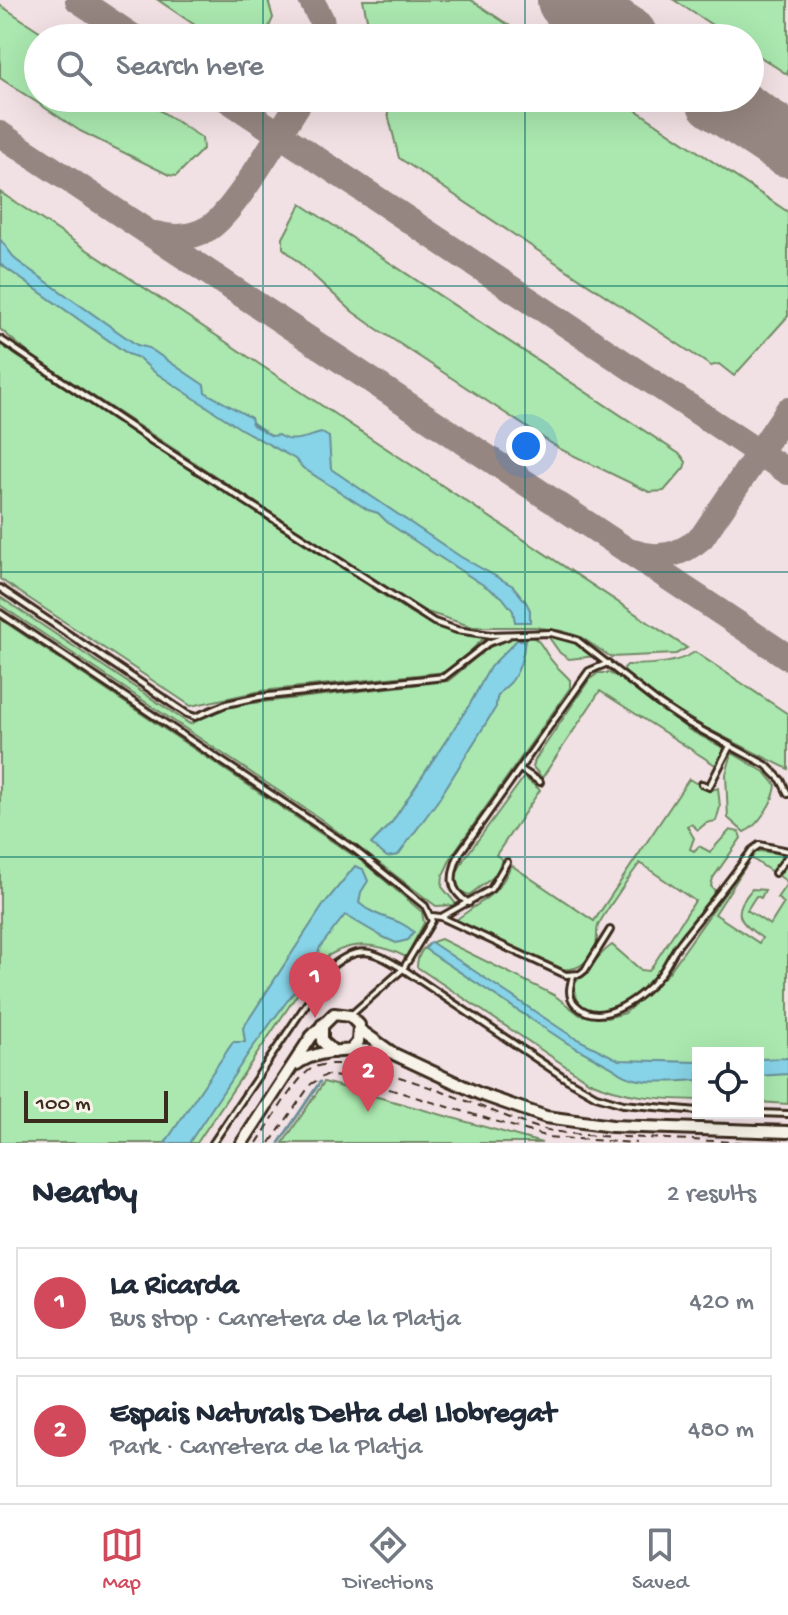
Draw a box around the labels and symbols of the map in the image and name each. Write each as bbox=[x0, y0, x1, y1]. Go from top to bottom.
your location bbox=[506, 426, 546, 466]
pin: 1 bbox=[289, 952, 341, 1018]
pin: 2 bbox=[342, 1046, 394, 1112]
scale bar bbox=[24, 1087, 168, 1123]

